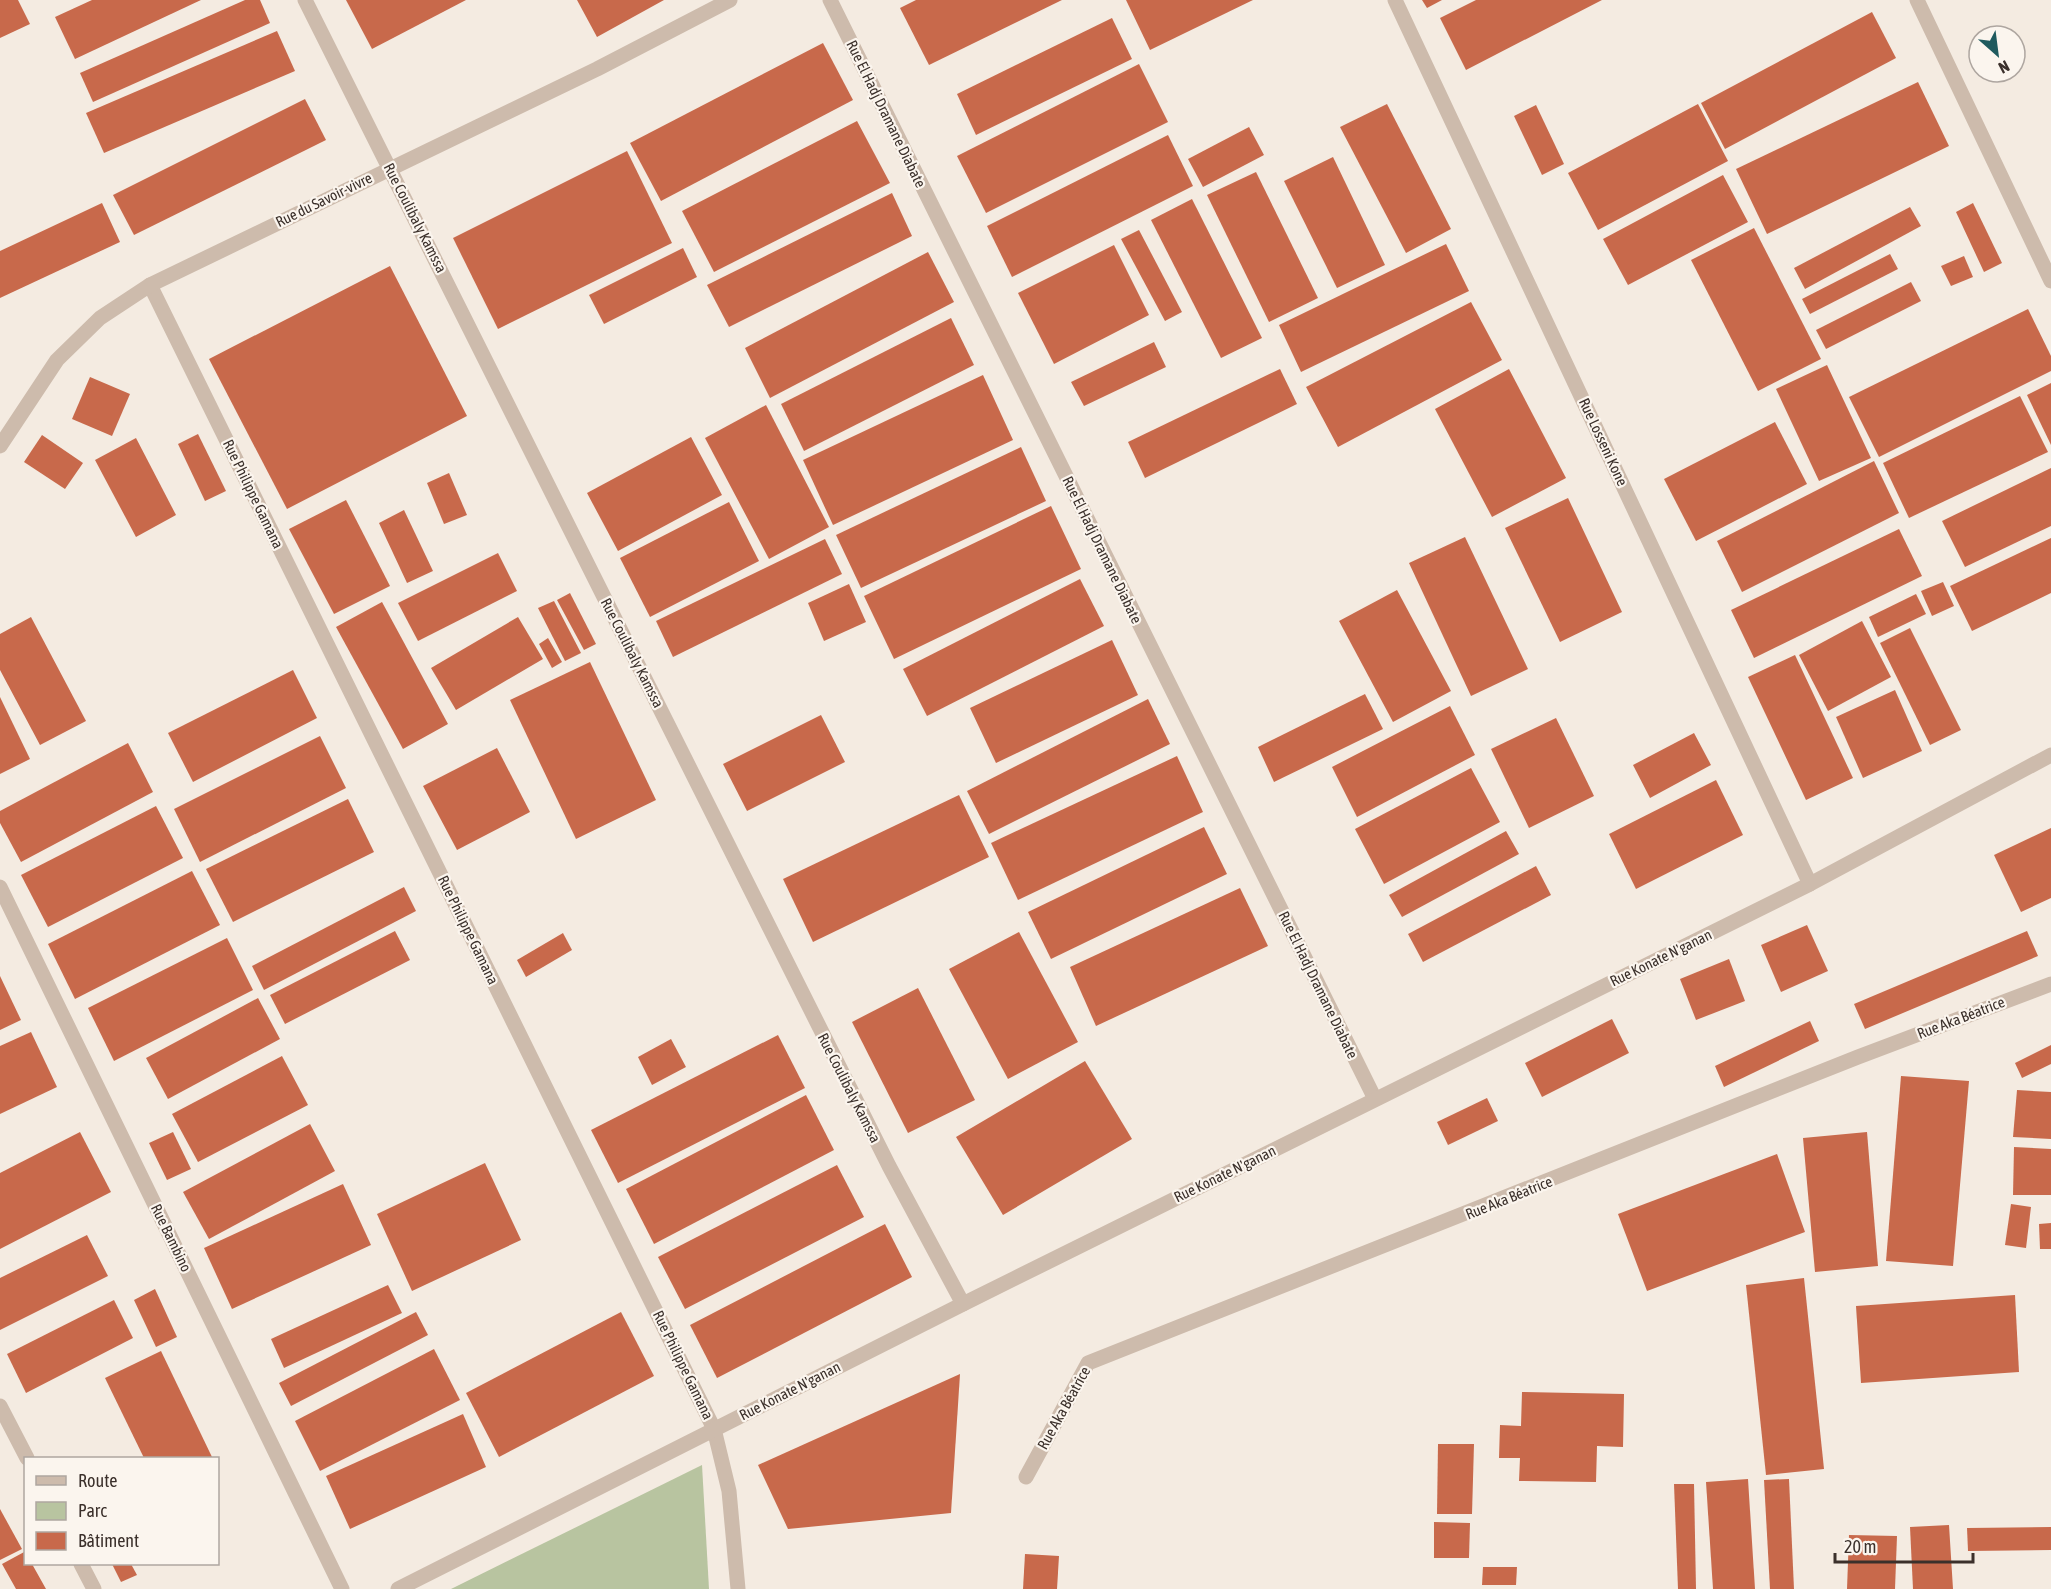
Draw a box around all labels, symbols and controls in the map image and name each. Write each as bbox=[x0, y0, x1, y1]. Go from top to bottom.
north arrow bbox=[1967, 24, 2027, 84]
street label: Rue El Hadj Dramane Diabate bbox=[843, 37, 930, 190]
text: N bbox=[1996, 57, 2012, 77]
street label: Rue Coulibaly Kamssa bbox=[380, 160, 450, 275]
street label: Rue du Savoir-vivre bbox=[273, 169, 375, 230]
street label: Rue Losseni Kone bbox=[1576, 395, 1631, 489]
street label: Rue Philippe Gamana bbox=[220, 437, 287, 551]
street label: Rue El Hadj Dramane Diabate bbox=[1059, 473, 1146, 626]
street label: Rue Coulibaly Kamssa bbox=[597, 595, 667, 710]
street label: Rue Philippe Gamana bbox=[435, 873, 502, 987]
street label: Rue El Hadj Dramane Diabate bbox=[1275, 908, 1362, 1061]
street label: Rue Konate N'ganan bbox=[1607, 926, 1714, 990]
street label: Rue Aka Béatrice bbox=[1915, 993, 2007, 1042]
street label: Rue Coulibaly Kamssa bbox=[814, 1030, 884, 1145]
street label: Rue Konate N'ganan bbox=[1171, 1142, 1278, 1206]
street label: Rue Aka Béatrice bbox=[1463, 1172, 1555, 1223]
street label: Rue Bambino bbox=[148, 1201, 195, 1274]
street label: Rue Philippe Gamana bbox=[650, 1308, 717, 1422]
street label: Rue Konate N'ganan bbox=[736, 1358, 843, 1423]
street label: Rue Aka Béatrice bbox=[1034, 1363, 1093, 1452]
legend bbox=[24, 1457, 219, 1565]
text: Route bbox=[78, 1470, 117, 1491]
text: Parc bbox=[78, 1500, 107, 1521]
scale bar bbox=[1835, 1526, 1973, 1564]
text: Bâtiment bbox=[78, 1530, 139, 1551]
text: 20 m bbox=[1844, 1536, 1876, 1557]

